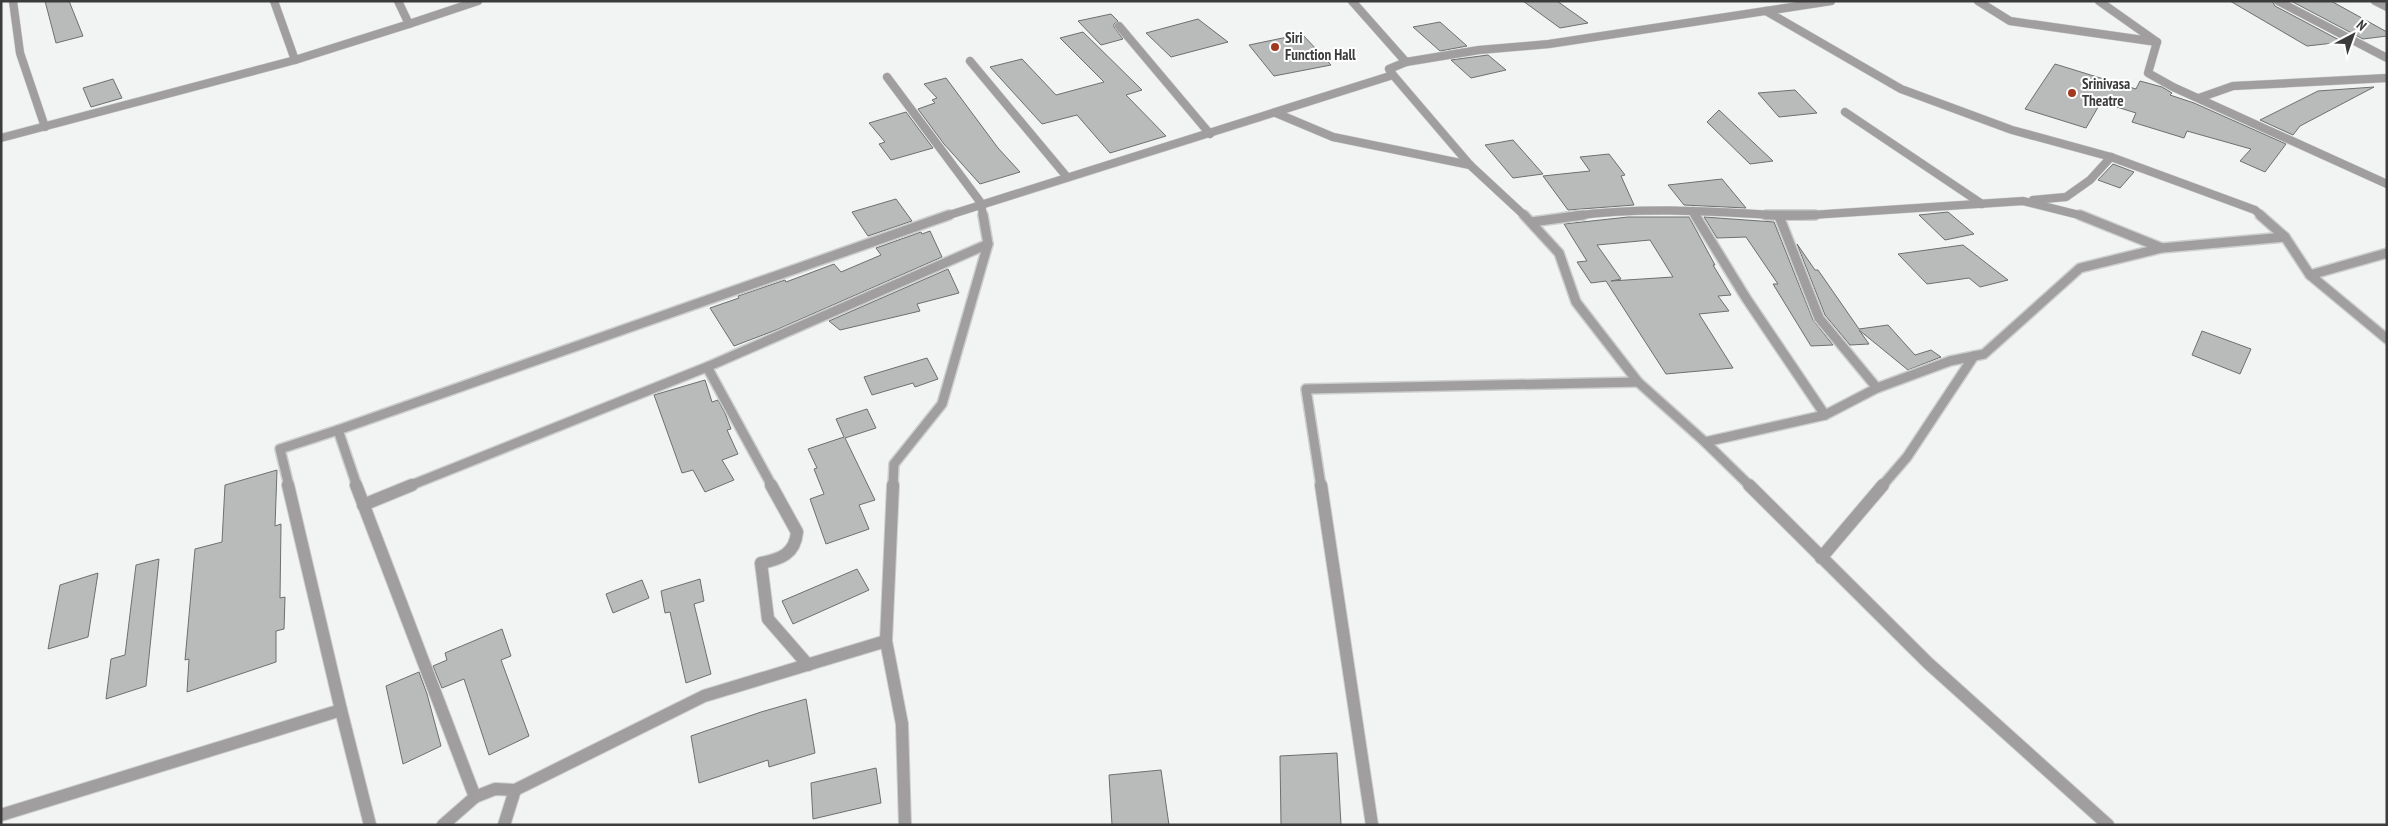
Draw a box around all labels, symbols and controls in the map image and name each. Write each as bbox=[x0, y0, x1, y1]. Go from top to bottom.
north arrow bbox=[2328, 10, 2378, 60]
text: N bbox=[2353, 16, 2370, 34]
place label: Siri Function Hall bbox=[1285, 28, 1356, 64]
marker: Siri Function Hall bbox=[1269, 41, 1281, 53]
place label: Srinivasa Theatre bbox=[2082, 74, 2130, 110]
marker: Srinivasa Theatre bbox=[2066, 87, 2078, 99]

